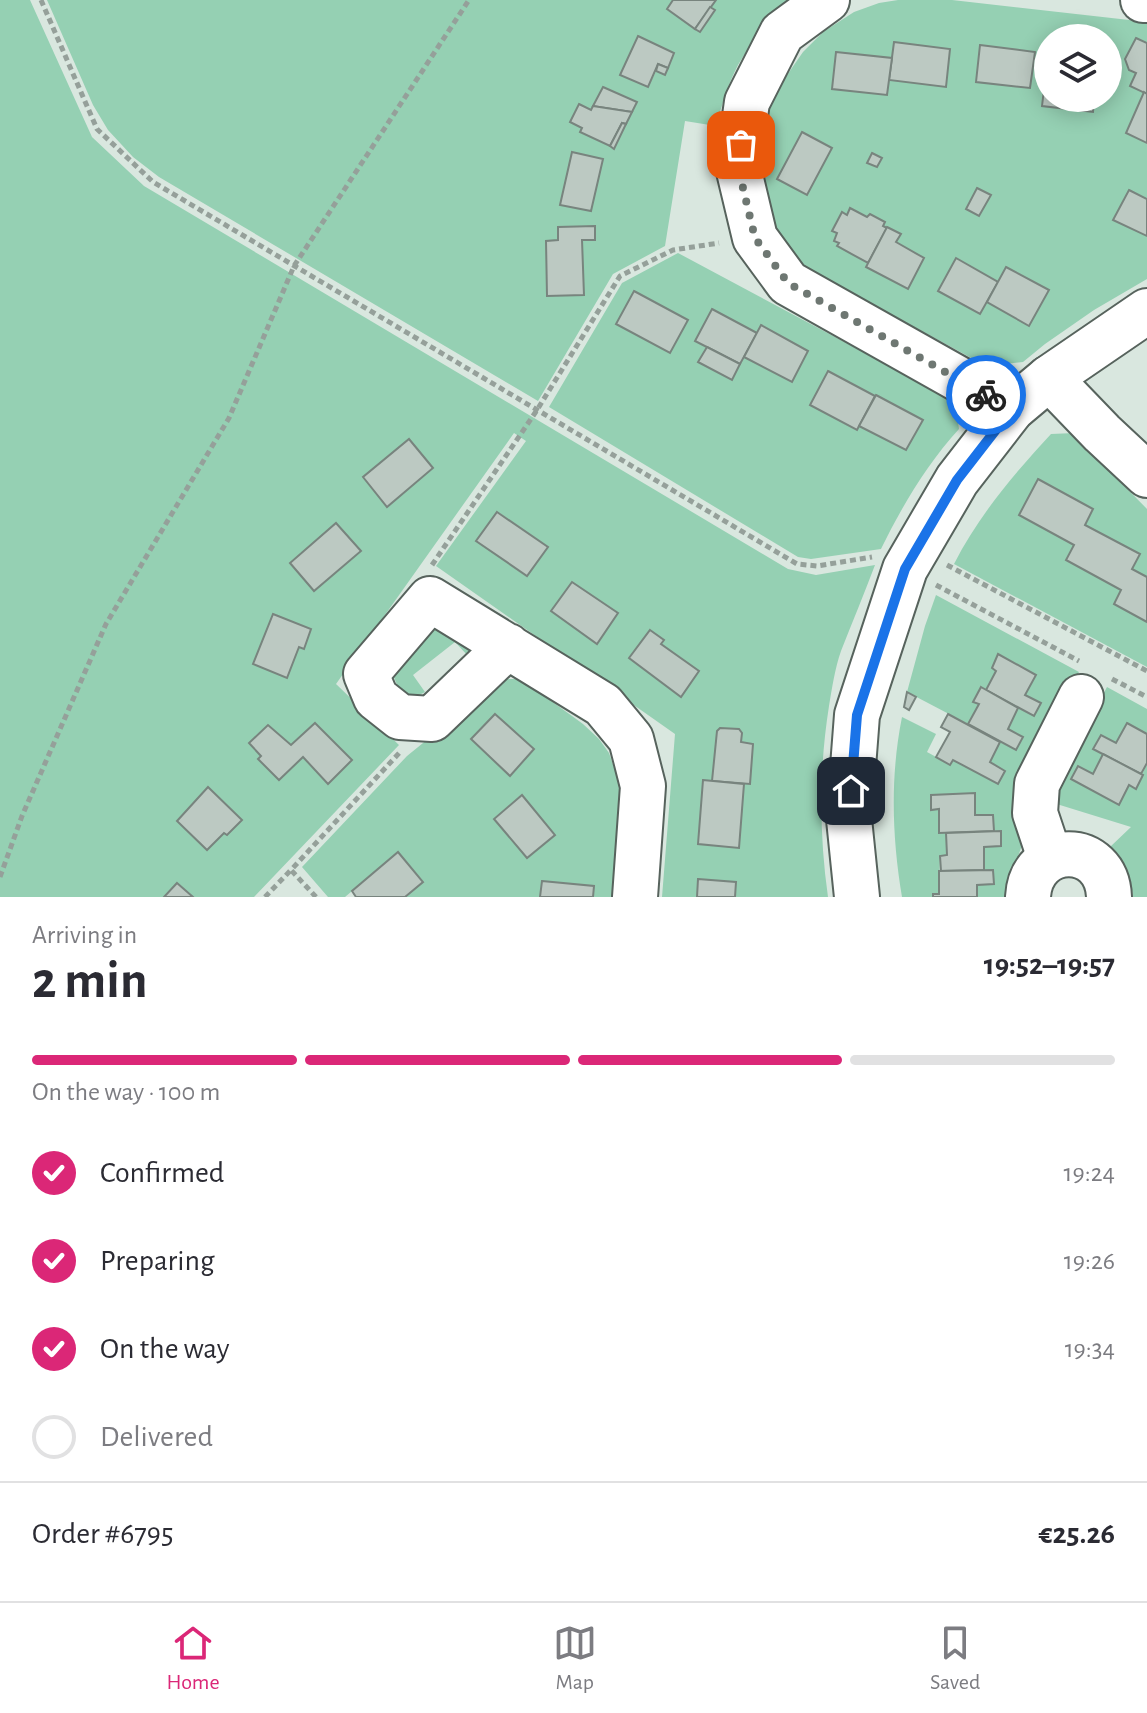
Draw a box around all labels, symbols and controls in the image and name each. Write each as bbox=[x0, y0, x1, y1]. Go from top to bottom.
map controls bbox=[1034, 24, 1122, 112]
button: layers bbox=[1034, 24, 1122, 112]
pin bbox=[707, 111, 775, 179]
icon: bag bbox=[719, 123, 763, 167]
courier bbox=[946, 355, 1026, 435]
icon: bike bbox=[964, 373, 1008, 417]
pin bbox=[817, 757, 885, 825]
icon: home bbox=[829, 769, 873, 813]
text: Arriving in bbox=[32, 922, 137, 948]
text: 19:52–19:57 bbox=[984, 950, 1115, 980]
text: 2 min bbox=[32, 955, 147, 1007]
text: On the way · 100 m bbox=[32, 1079, 220, 1105]
icon: check bbox=[32, 1151, 76, 1195]
text: Confirmed bbox=[100, 1158, 224, 1188]
text: 19:24 bbox=[1064, 1160, 1115, 1186]
icon: check bbox=[32, 1239, 76, 1283]
text: Preparing bbox=[100, 1246, 215, 1276]
text: 19:26 bbox=[1064, 1248, 1115, 1274]
icon: check bbox=[32, 1327, 76, 1371]
text: On the way bbox=[100, 1334, 229, 1364]
text: 19:34 bbox=[1065, 1336, 1115, 1362]
text: Delivered bbox=[100, 1422, 213, 1452]
text: Order #6795 bbox=[32, 1519, 173, 1549]
text: €25.26 bbox=[1038, 1519, 1115, 1549]
tab: Home bbox=[167, 1621, 220, 1695]
tab: Map bbox=[553, 1621, 597, 1695]
tab: Saved bbox=[930, 1621, 980, 1695]

